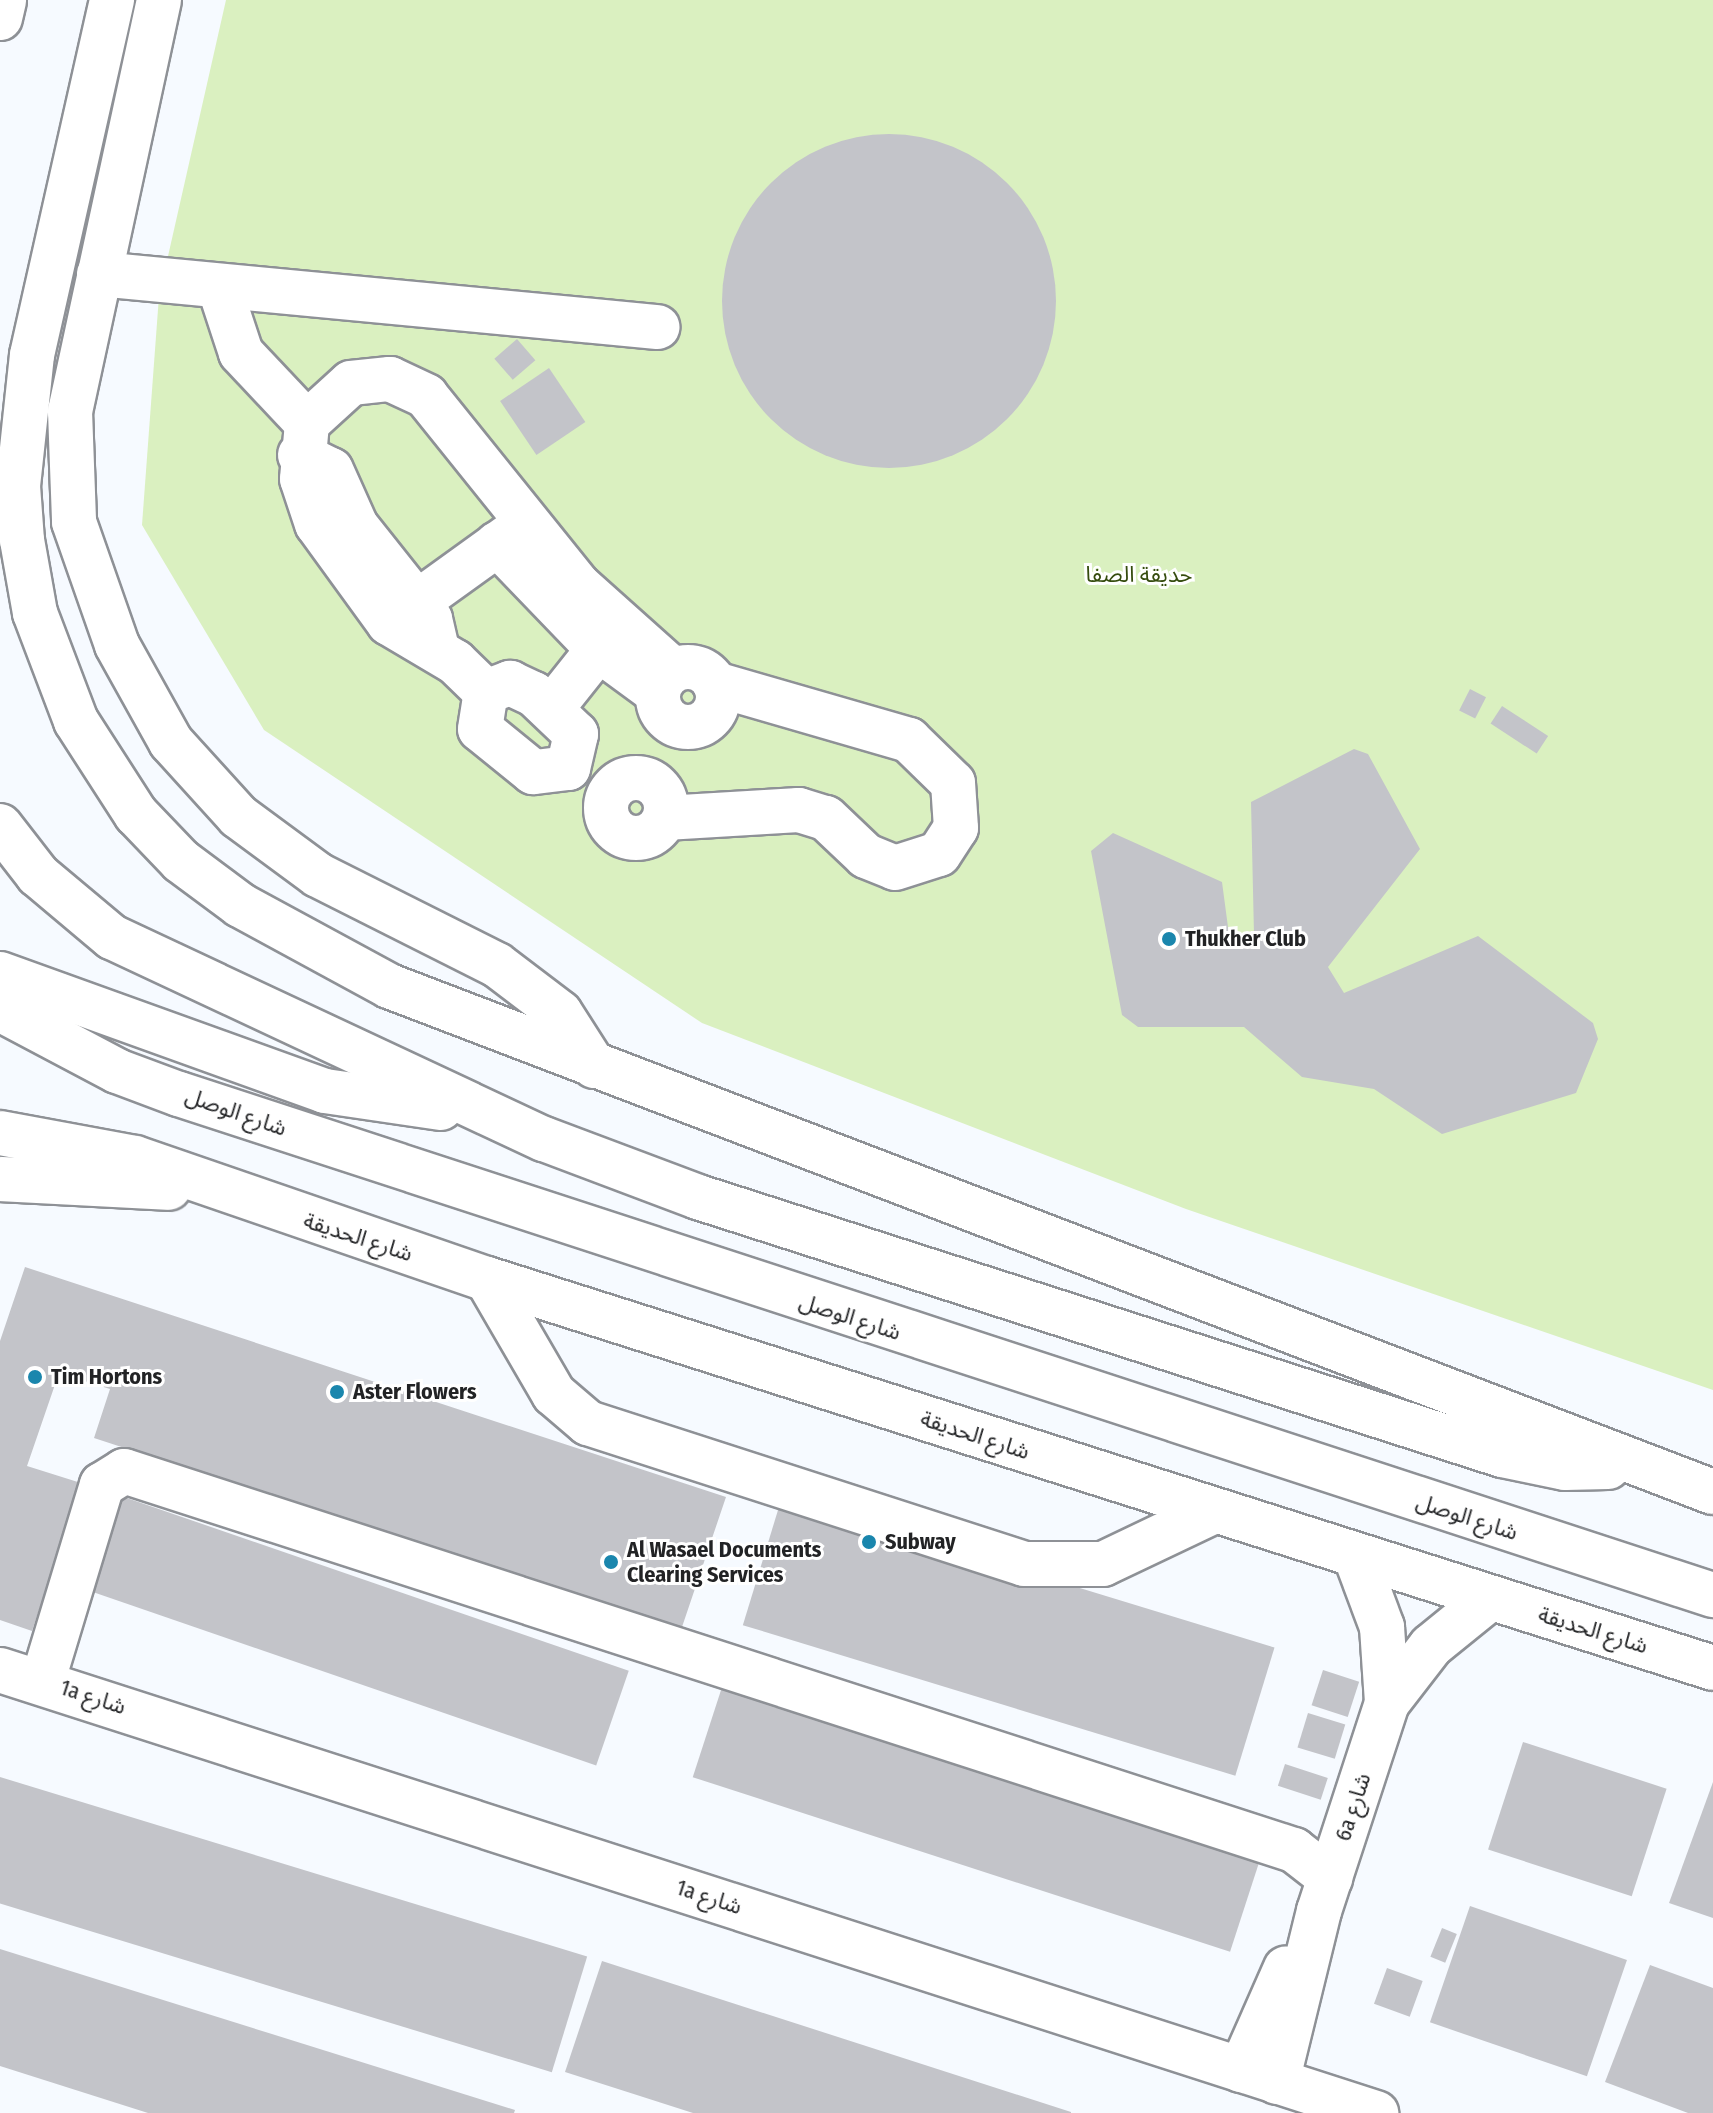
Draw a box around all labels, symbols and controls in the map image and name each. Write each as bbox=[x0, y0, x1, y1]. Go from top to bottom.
park label: حديقة الصفا bbox=[1085, 562, 1193, 588]
place label: Thukher Club bbox=[1185, 926, 1306, 952]
marker: Thukher Club bbox=[1160, 930, 1178, 948]
street label: شارع الوصل bbox=[182, 1082, 290, 1142]
street label: شارع الحديقة bbox=[300, 1207, 416, 1267]
street label: شارع الوصل bbox=[796, 1288, 904, 1346]
place label: Tim Hortons bbox=[51, 1364, 162, 1390]
marker: Tim Hortons bbox=[26, 1368, 44, 1386]
place label: Aster Flowers bbox=[353, 1379, 477, 1405]
marker: Aster Flowers bbox=[328, 1383, 346, 1401]
street label: شارع الحديقة bbox=[917, 1405, 1033, 1465]
street label: شارع الوصل bbox=[1413, 1488, 1521, 1546]
place label: Subway bbox=[885, 1529, 956, 1555]
marker: Subway bbox=[860, 1533, 878, 1551]
place label: Al Wasael Documents Clearing Services bbox=[627, 1536, 821, 1588]
marker: Al Wasael Documents Clearing Services bbox=[602, 1553, 620, 1571]
street label: شارع الحديقة bbox=[1535, 1601, 1651, 1659]
street label: 1a شارع bbox=[57, 1674, 129, 1720]
street label: 6a شارع bbox=[1330, 1770, 1376, 1844]
street label: 1a شارع bbox=[673, 1874, 745, 1920]

